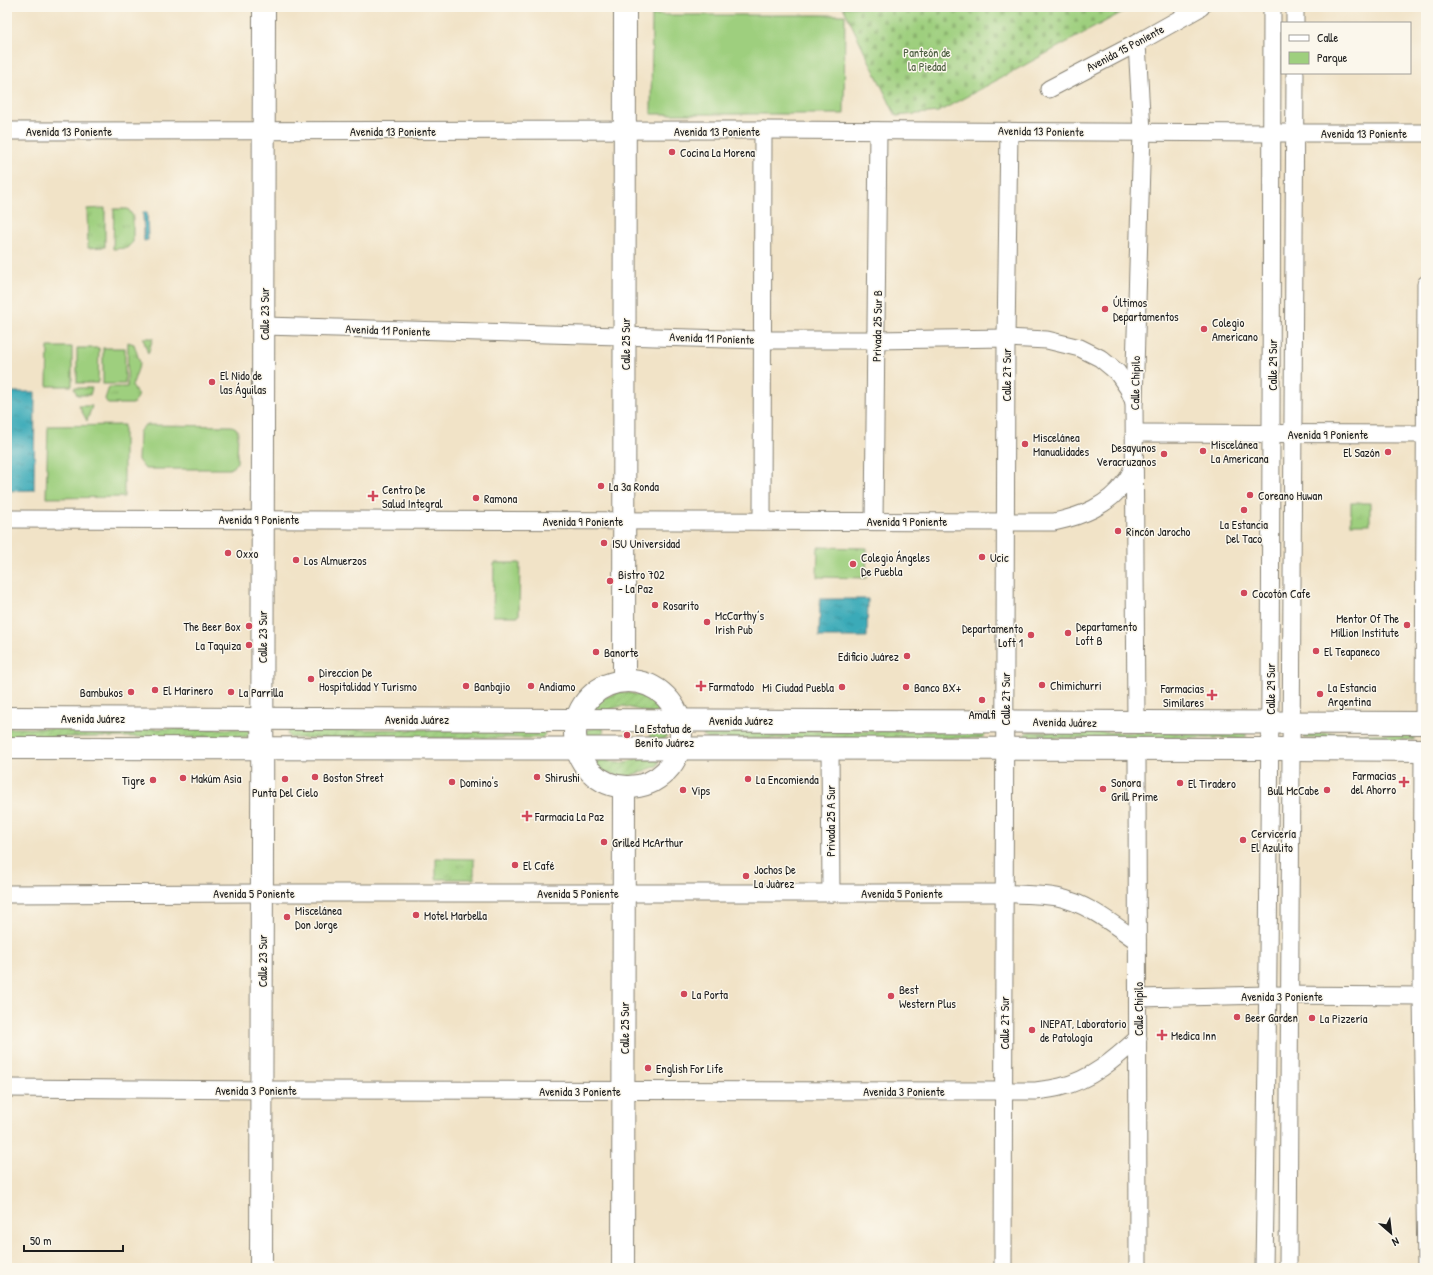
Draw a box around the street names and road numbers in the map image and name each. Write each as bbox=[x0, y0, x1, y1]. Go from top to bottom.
street label: Avenida 15 Poniente bbox=[1083, 20, 1167, 76]
street label: Avenida 13 Poniente bbox=[998, 122, 1084, 140]
street label: Avenida 13 Poniente bbox=[26, 123, 112, 140]
street label: Avenida 13 Poniente bbox=[350, 123, 436, 140]
street label: Avenida 13 Poniente bbox=[674, 123, 760, 140]
street label: Avenida 13 Poniente bbox=[1321, 125, 1407, 142]
street label: Calle 23 Sur bbox=[256, 287, 273, 340]
street label: Privada 25 Sur B bbox=[868, 290, 886, 362]
street label: Calle 25 Sur bbox=[617, 317, 634, 370]
street label: Avenida 11 Poniente bbox=[345, 320, 431, 340]
street label: Avenida 11 Poniente bbox=[669, 328, 755, 348]
street label: Calle 29 Sur bbox=[1264, 339, 1281, 391]
street label: Calle 27 Sur bbox=[998, 348, 1015, 402]
street label: Calle Chipilo bbox=[1126, 356, 1144, 410]
street label: Avenida 9 Poniente bbox=[1288, 426, 1369, 443]
street label: Avenida 9 Poniente bbox=[219, 511, 300, 528]
street label: Avenida 9 Poniente bbox=[543, 513, 624, 530]
street label: Avenida 9 Poniente bbox=[867, 513, 948, 530]
street label: Calle 23 Sur bbox=[254, 610, 271, 663]
street label: Calle 29 Sur bbox=[1262, 663, 1279, 715]
street label: Calle 27 Sur bbox=[997, 672, 1014, 726]
street label: Avenida Juárez bbox=[61, 710, 125, 727]
street label: Avenida Juárez bbox=[385, 711, 449, 728]
street label: Avenida Juárez bbox=[709, 712, 773, 729]
street label: Avenida Juárez bbox=[1033, 713, 1097, 731]
street label: Privada 25 A Sur bbox=[822, 785, 839, 857]
street label: Avenida 5 Poniente bbox=[213, 885, 295, 902]
street label: Avenida 5 Poniente bbox=[537, 885, 619, 902]
street label: Avenida 5 Poniente bbox=[861, 885, 943, 902]
street label: Calle 23 Sur bbox=[254, 934, 271, 987]
street label: Calle Chipilo bbox=[1130, 982, 1147, 1036]
street label: Avenida 3 Poniente bbox=[1241, 988, 1323, 1005]
street label: Calle 27 Sur bbox=[996, 996, 1013, 1050]
street label: Calle 25 Sur bbox=[616, 1001, 633, 1054]
street label: Avenida 3 Poniente bbox=[215, 1082, 297, 1099]
street label: Avenida 3 Poniente bbox=[539, 1083, 621, 1100]
street label: Avenida 3 Poniente bbox=[863, 1083, 945, 1100]

